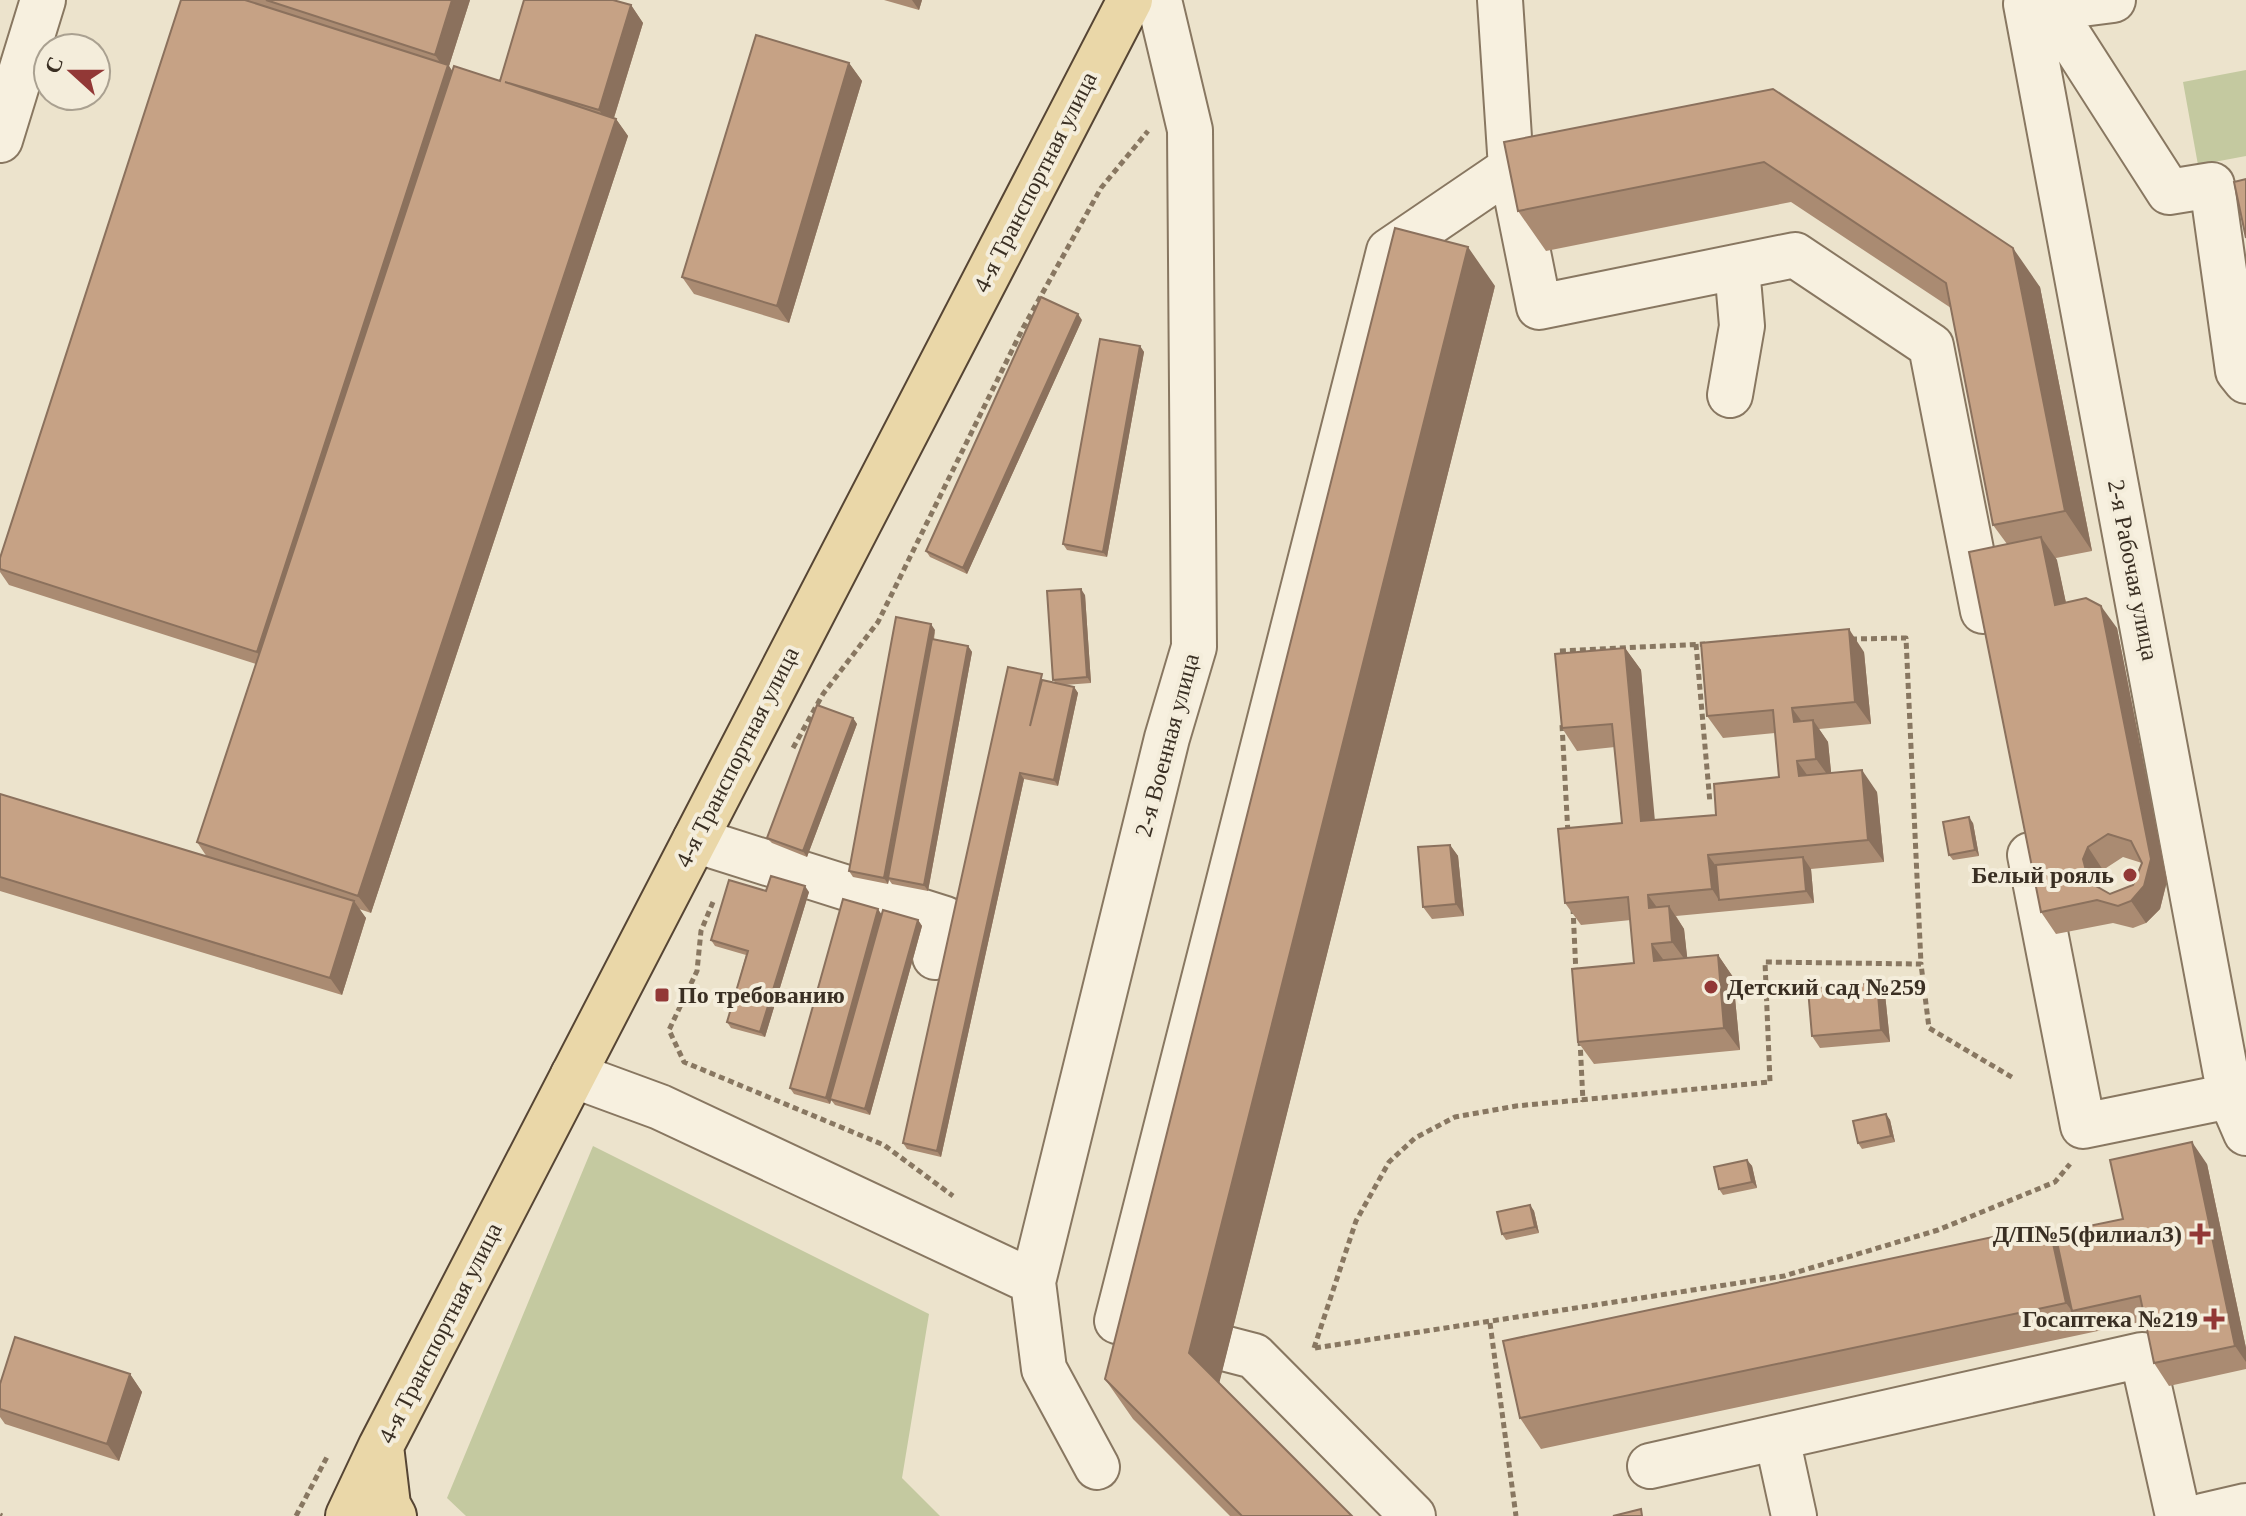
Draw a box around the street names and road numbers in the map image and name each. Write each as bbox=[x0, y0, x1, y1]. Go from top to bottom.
street label: 4-я Транспортная улица bbox=[968, 67, 1102, 296]
street label: 2-я Рабочая улица bbox=[2103, 477, 2163, 663]
street label: 4-я Транспортная улица bbox=[670, 642, 804, 871]
street label: 2-я Военная улица bbox=[1130, 650, 1204, 839]
street label: 4-я Транспортная улица bbox=[373, 1218, 507, 1447]

